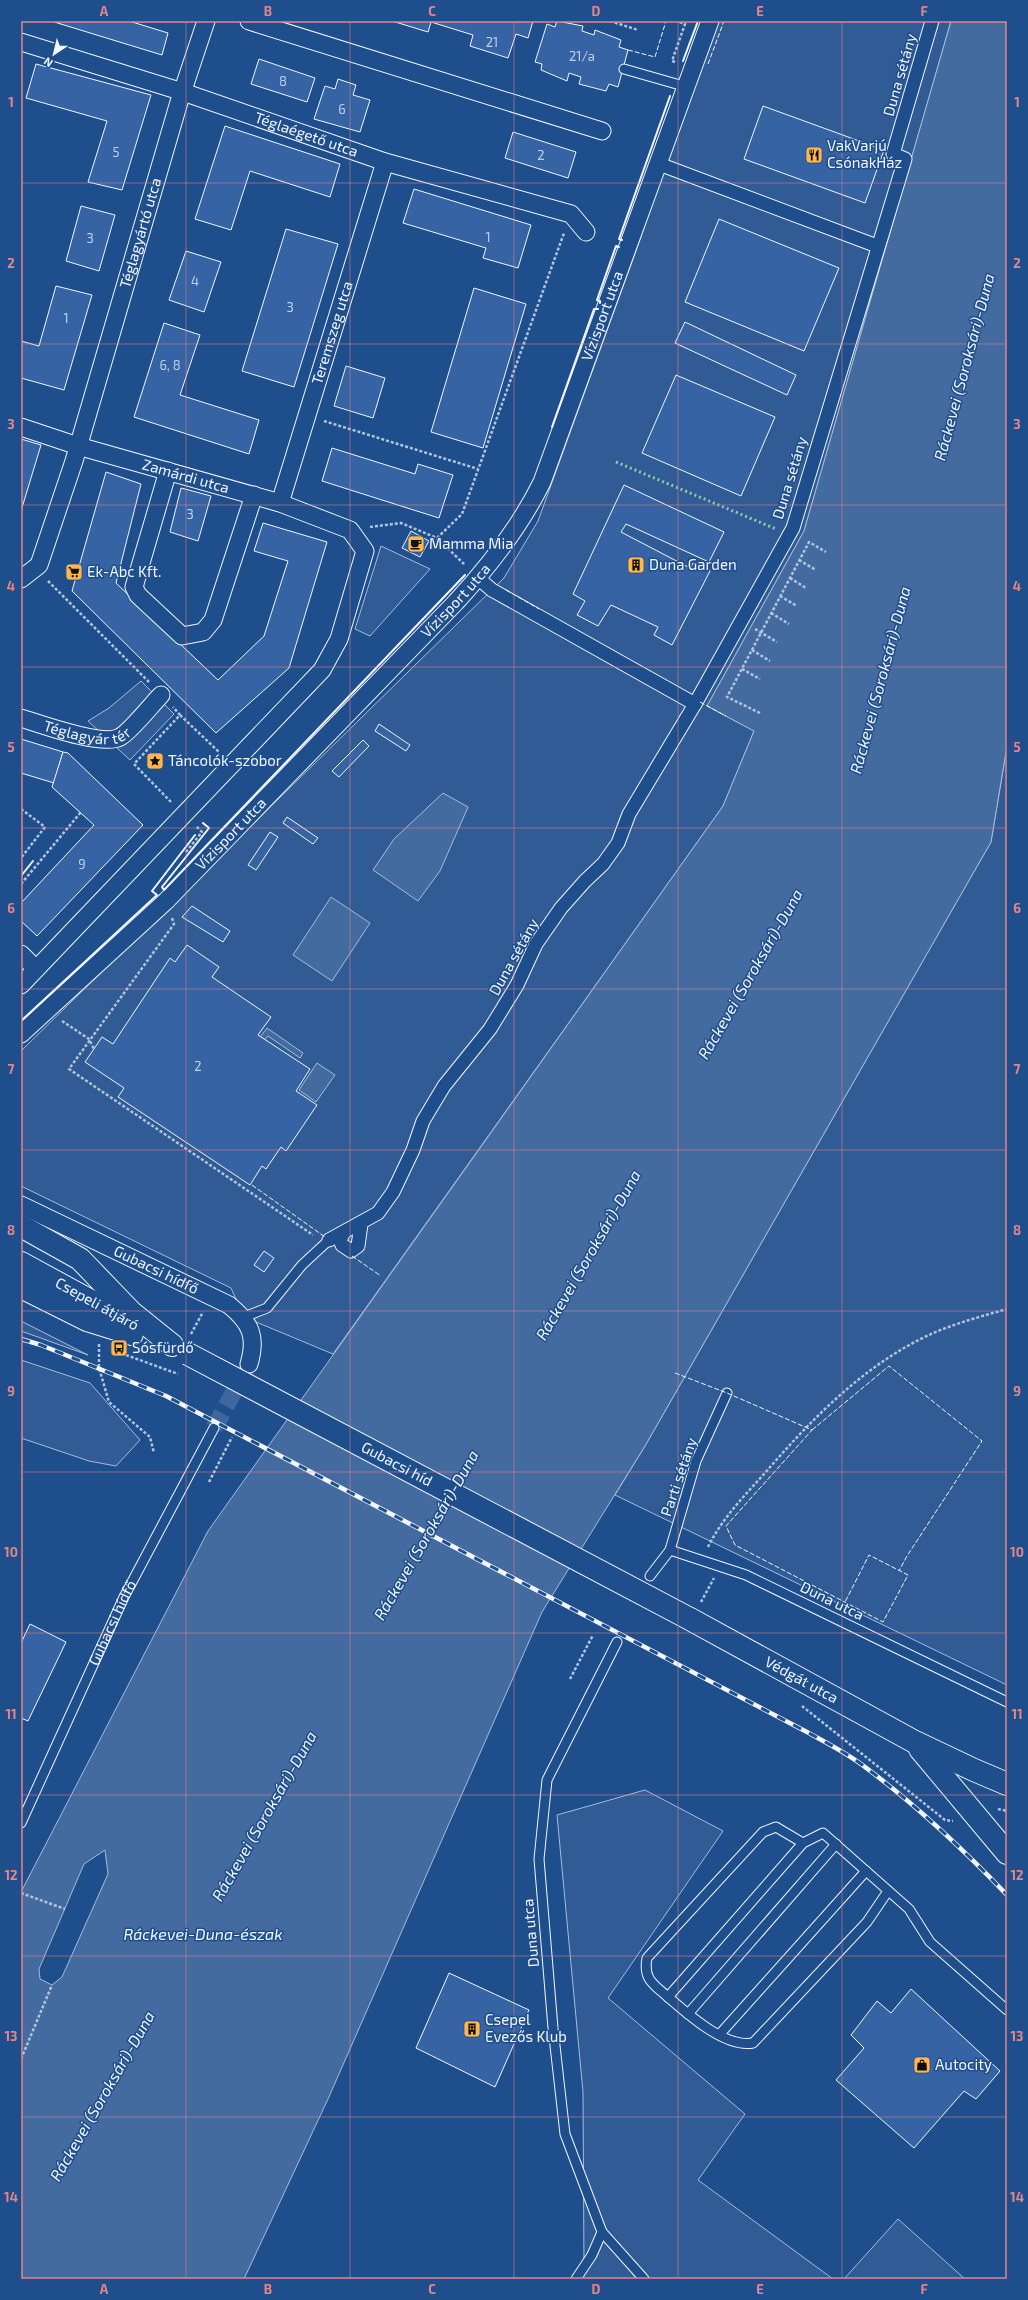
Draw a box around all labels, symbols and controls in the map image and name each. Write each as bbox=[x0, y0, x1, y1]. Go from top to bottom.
text: A bbox=[100, 3, 109, 19]
text: B bbox=[264, 3, 272, 19]
text: C bbox=[428, 3, 436, 19]
text: D bbox=[592, 3, 601, 19]
text: E bbox=[756, 3, 764, 19]
text: F bbox=[920, 3, 928, 19]
street label: Duna sétány bbox=[879, 31, 919, 118]
north arrow bbox=[34, 34, 74, 74]
house number: 21 bbox=[486, 34, 498, 50]
house number: 21/a bbox=[569, 48, 595, 64]
text: N bbox=[41, 55, 55, 70]
house number: 8 bbox=[279, 73, 287, 89]
text: 1 bbox=[8, 94, 14, 110]
text: 1 bbox=[1014, 94, 1020, 110]
house number: 6 bbox=[338, 101, 346, 117]
street label: Téglaégető utca bbox=[253, 108, 361, 160]
place label: VakVarjú CsónakHáz bbox=[827, 136, 902, 171]
house number: 5 bbox=[113, 144, 120, 160]
restaurant icon: VakVarjú CsónakHáz bbox=[804, 145, 824, 165]
house number: 2 bbox=[537, 147, 545, 163]
street label: Téglagyártó utca bbox=[115, 175, 164, 290]
house number: 1 bbox=[485, 229, 491, 245]
house number: 3 bbox=[86, 230, 94, 246]
text: 2 bbox=[7, 255, 15, 271]
text: 2 bbox=[1013, 255, 1021, 271]
street label: Vízisport utca bbox=[577, 268, 626, 363]
water label: Ráckevei (Soroksári)-Duna bbox=[929, 271, 998, 463]
house number: 4 bbox=[191, 273, 199, 289]
street label: Teremszeg utca bbox=[307, 279, 356, 386]
house number: 3 bbox=[286, 299, 294, 315]
house number: 1 bbox=[63, 310, 69, 326]
house number: 6, 8 bbox=[159, 357, 181, 373]
text: 3 bbox=[7, 416, 15, 432]
text: 3 bbox=[1013, 416, 1021, 432]
street label: Duna sétány bbox=[768, 434, 810, 521]
street label: Zamárdi utca bbox=[140, 455, 232, 496]
house number: 3 bbox=[186, 506, 194, 522]
cafe icon: Mamma Mia bbox=[406, 534, 426, 554]
place label: Mamma Mia bbox=[429, 534, 513, 552]
building icon: Duna Garden bbox=[626, 555, 646, 575]
place label: Duna Garden bbox=[649, 555, 737, 573]
street label: Vízisport utca bbox=[417, 560, 494, 641]
supermarket icon: Ek-Abc Kft. bbox=[64, 562, 84, 582]
place label: Ek-Abc Kft. bbox=[87, 562, 162, 580]
text: 4 bbox=[7, 578, 15, 594]
text: 4 bbox=[1013, 578, 1021, 594]
water label: Ráckevei (Soroksári)-Duna bbox=[845, 584, 914, 776]
street label: Téglagyár tér bbox=[42, 716, 134, 748]
text: 5 bbox=[7, 739, 15, 755]
text: 5 bbox=[1013, 739, 1021, 755]
place icon: Táncolók-szobor bbox=[145, 751, 165, 771]
place label: Táncolók-szobor bbox=[168, 751, 282, 769]
street label: Vízisport utca bbox=[191, 793, 269, 873]
house number: 9 bbox=[78, 856, 86, 872]
water label: Ráckevei (Soroksári)-Duna bbox=[693, 885, 806, 1062]
text: 6 bbox=[7, 900, 15, 916]
text: 6 bbox=[1013, 900, 1021, 916]
street label: Duna sétány bbox=[485, 915, 542, 998]
house number: 2 bbox=[194, 1058, 202, 1074]
text: 7 bbox=[8, 1061, 15, 1077]
text: 7 bbox=[1014, 1061, 1021, 1077]
water label: Ráckevei (Soroksári)-Duna bbox=[531, 1166, 644, 1343]
text: 8 bbox=[7, 1222, 15, 1238]
text: 8 bbox=[1013, 1222, 1021, 1238]
street label: Gubacsi hídfő bbox=[111, 1241, 202, 1297]
street label: Csepeli átjáró bbox=[52, 1273, 142, 1334]
bus stop icon: Sósfürdő bbox=[109, 1338, 129, 1358]
place label: Sósfürdő bbox=[132, 1338, 194, 1356]
text: 9 bbox=[7, 1383, 15, 1399]
text: 9 bbox=[1013, 1383, 1021, 1399]
street label: Parti sétány bbox=[656, 1435, 700, 1518]
street label: Gubacsi híd bbox=[359, 1437, 436, 1489]
water label: Ráckevei (Soroksári)-Duna bbox=[369, 1446, 482, 1623]
text: 10 bbox=[4, 1544, 18, 1560]
text: 10 bbox=[1010, 1544, 1024, 1560]
street label: Gubacsi hídfő bbox=[84, 1577, 139, 1668]
street label: Duna utca bbox=[798, 1577, 867, 1623]
street label: Védgát utca bbox=[762, 1652, 842, 1706]
text: 11 bbox=[5, 1706, 17, 1722]
text: 11 bbox=[1011, 1706, 1023, 1722]
water label: Ráckevei (Soroksári)-Duna bbox=[207, 1727, 320, 1904]
text: 12 bbox=[4, 1867, 18, 1883]
text: 12 bbox=[1010, 1867, 1024, 1883]
street label: Duna utca bbox=[518, 1898, 542, 1968]
water label: Ráckevei-Duna-észak bbox=[123, 1924, 283, 1943]
water label: Ráckevei (Soroksári)-Duna bbox=[45, 2007, 158, 2184]
place label: Csepel Evezős Klub bbox=[485, 2010, 567, 2045]
building icon: Csepel Evezős Klub bbox=[462, 2019, 482, 2039]
text: 13 bbox=[5, 2028, 18, 2044]
text: 13 bbox=[1011, 2028, 1024, 2044]
shop icon: Autocity bbox=[912, 2055, 932, 2075]
place label: Autocity bbox=[935, 2055, 992, 2073]
text: 14 bbox=[4, 2189, 18, 2205]
text: 14 bbox=[1010, 2189, 1024, 2205]
text: A bbox=[100, 2281, 109, 2297]
text: B bbox=[264, 2281, 272, 2297]
text: C bbox=[428, 2281, 436, 2297]
text: D bbox=[592, 2281, 601, 2297]
text: E bbox=[756, 2281, 764, 2297]
text: F bbox=[920, 2281, 928, 2297]

